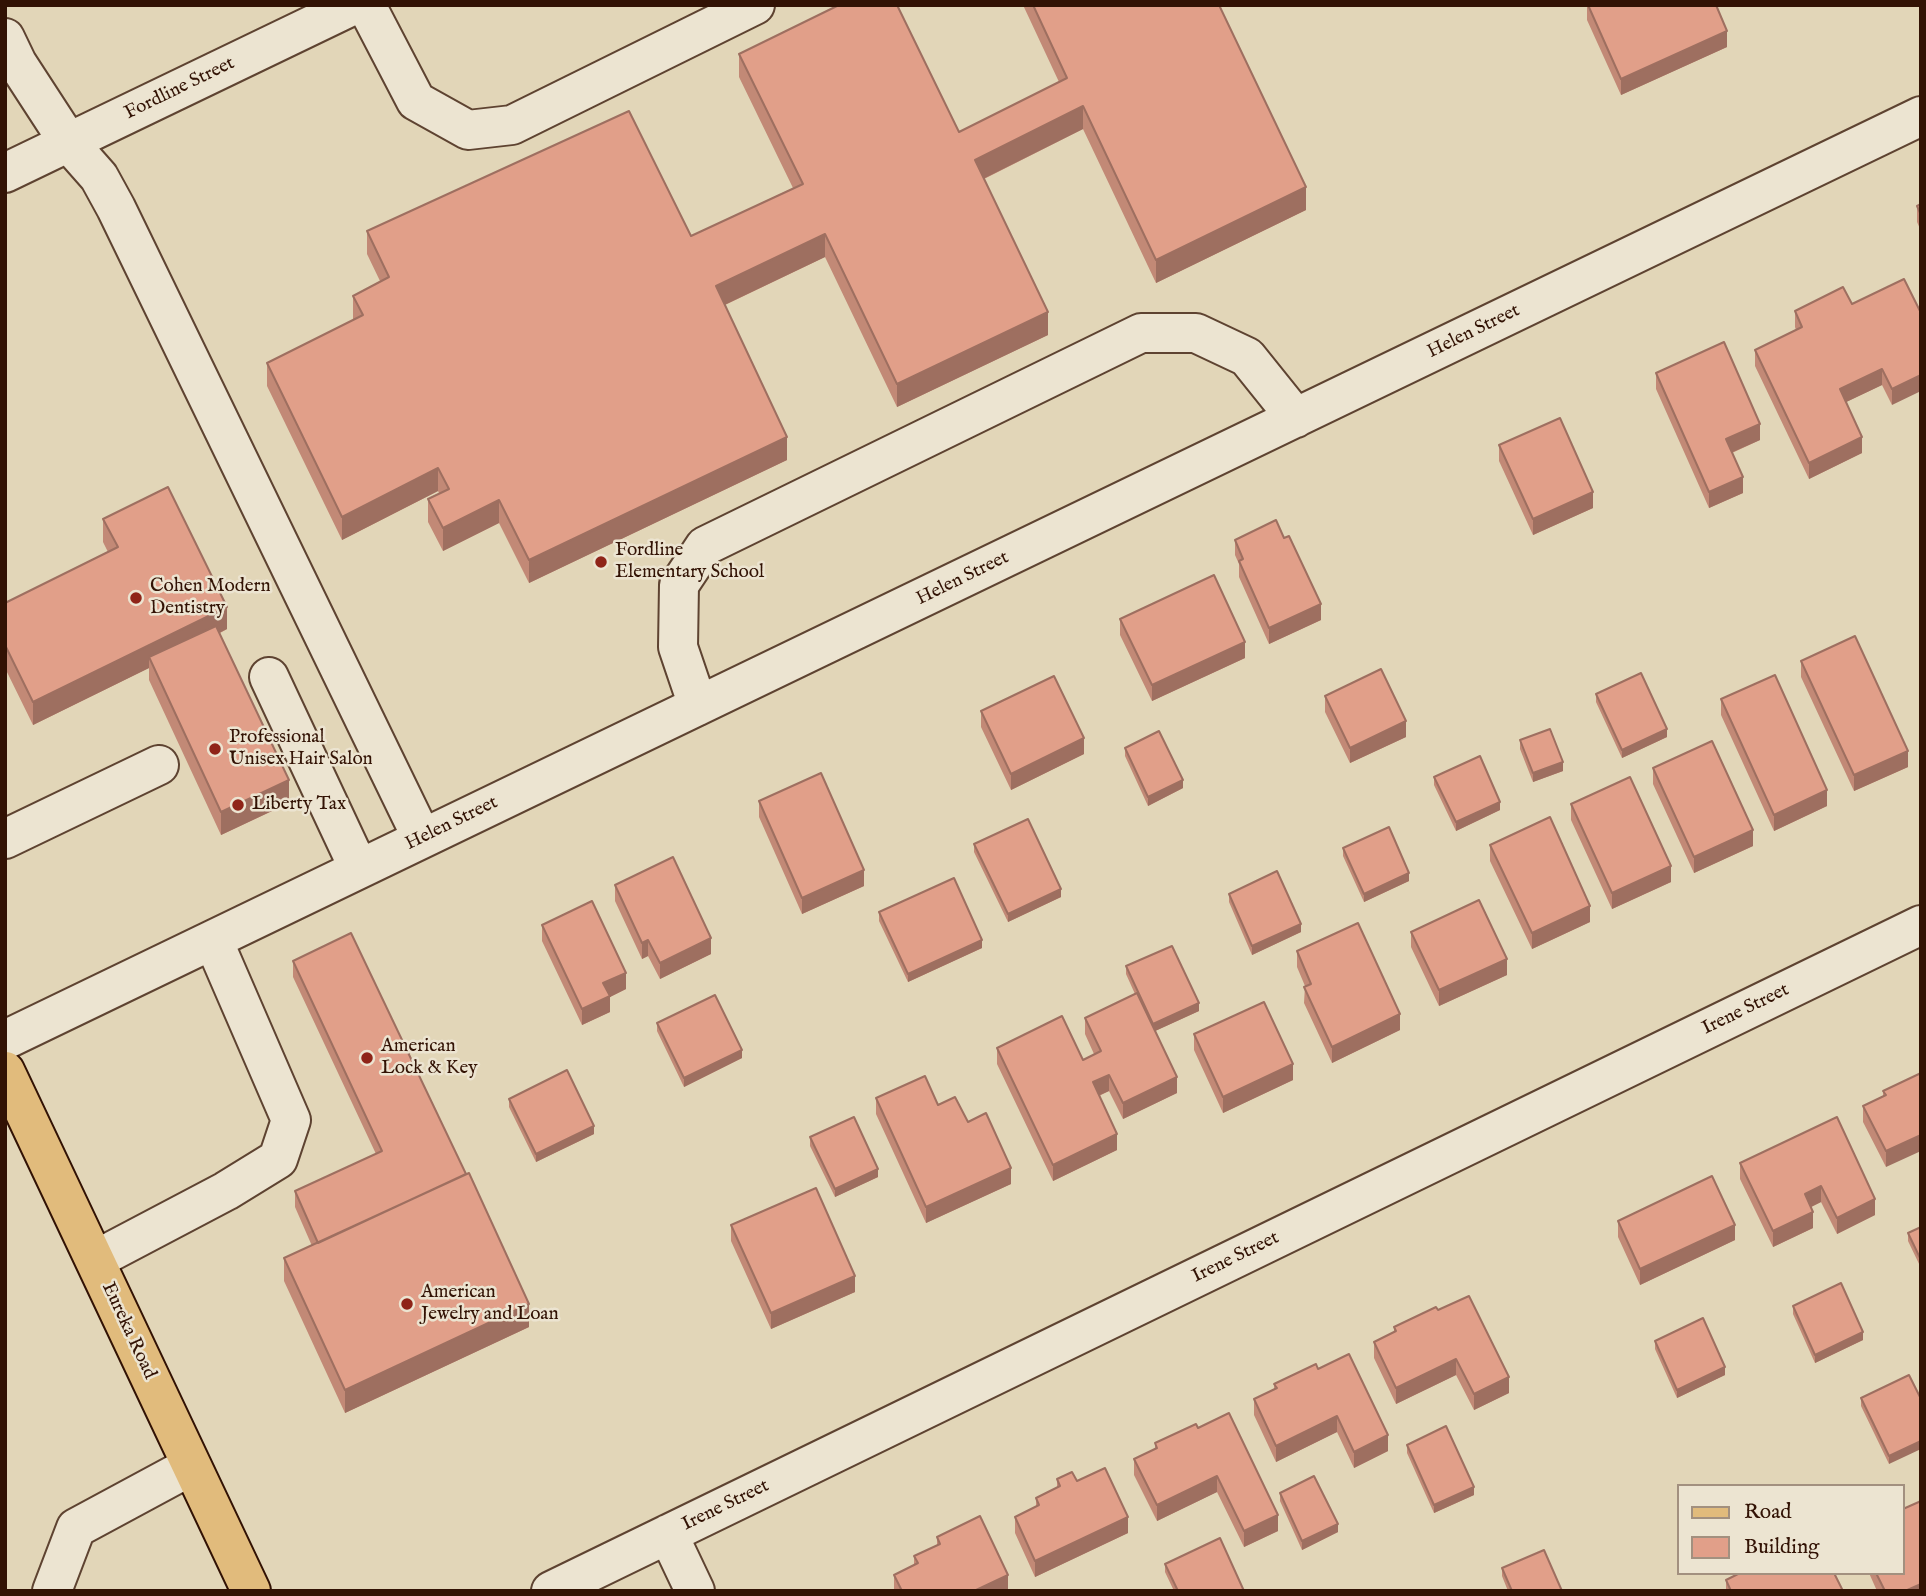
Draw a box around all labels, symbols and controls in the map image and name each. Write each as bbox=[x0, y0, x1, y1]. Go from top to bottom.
street label: Fordline Street bbox=[121, 53, 239, 125]
street label: Helen Street bbox=[1424, 300, 1524, 364]
place label: Fordline Elementary School bbox=[615, 540, 764, 584]
street label: Helen Street bbox=[913, 547, 1013, 611]
marker: Fordline Elementary School bbox=[593, 554, 609, 570]
place label: Cohen Modern Dentistry bbox=[150, 576, 271, 620]
marker: Cohen Modern Dentistry bbox=[128, 590, 144, 606]
place label: Professional Unisex Hair Salon bbox=[229, 727, 373, 771]
marker: Professional Unisex Hair Salon bbox=[207, 741, 223, 757]
street label: Helen Street bbox=[402, 792, 502, 856]
place label: Liberty Tax bbox=[252, 794, 346, 816]
marker: Liberty Tax bbox=[230, 797, 246, 813]
street label: Irene Street bbox=[1699, 979, 1793, 1041]
place label: American Lock & Key bbox=[381, 1036, 478, 1080]
marker: American Lock & Key bbox=[359, 1050, 375, 1066]
street label: Irene Street bbox=[1189, 1227, 1283, 1289]
street label: Eureka Road bbox=[96, 1279, 160, 1383]
place label: American Jewelry and Loan bbox=[421, 1282, 559, 1326]
marker: American Jewelry and Loan bbox=[399, 1296, 415, 1312]
street label: Irene Street bbox=[679, 1475, 773, 1537]
legend bbox=[1678, 1484, 1905, 1575]
text: Road bbox=[1744, 1499, 1791, 1526]
text: Building bbox=[1744, 1534, 1819, 1561]

